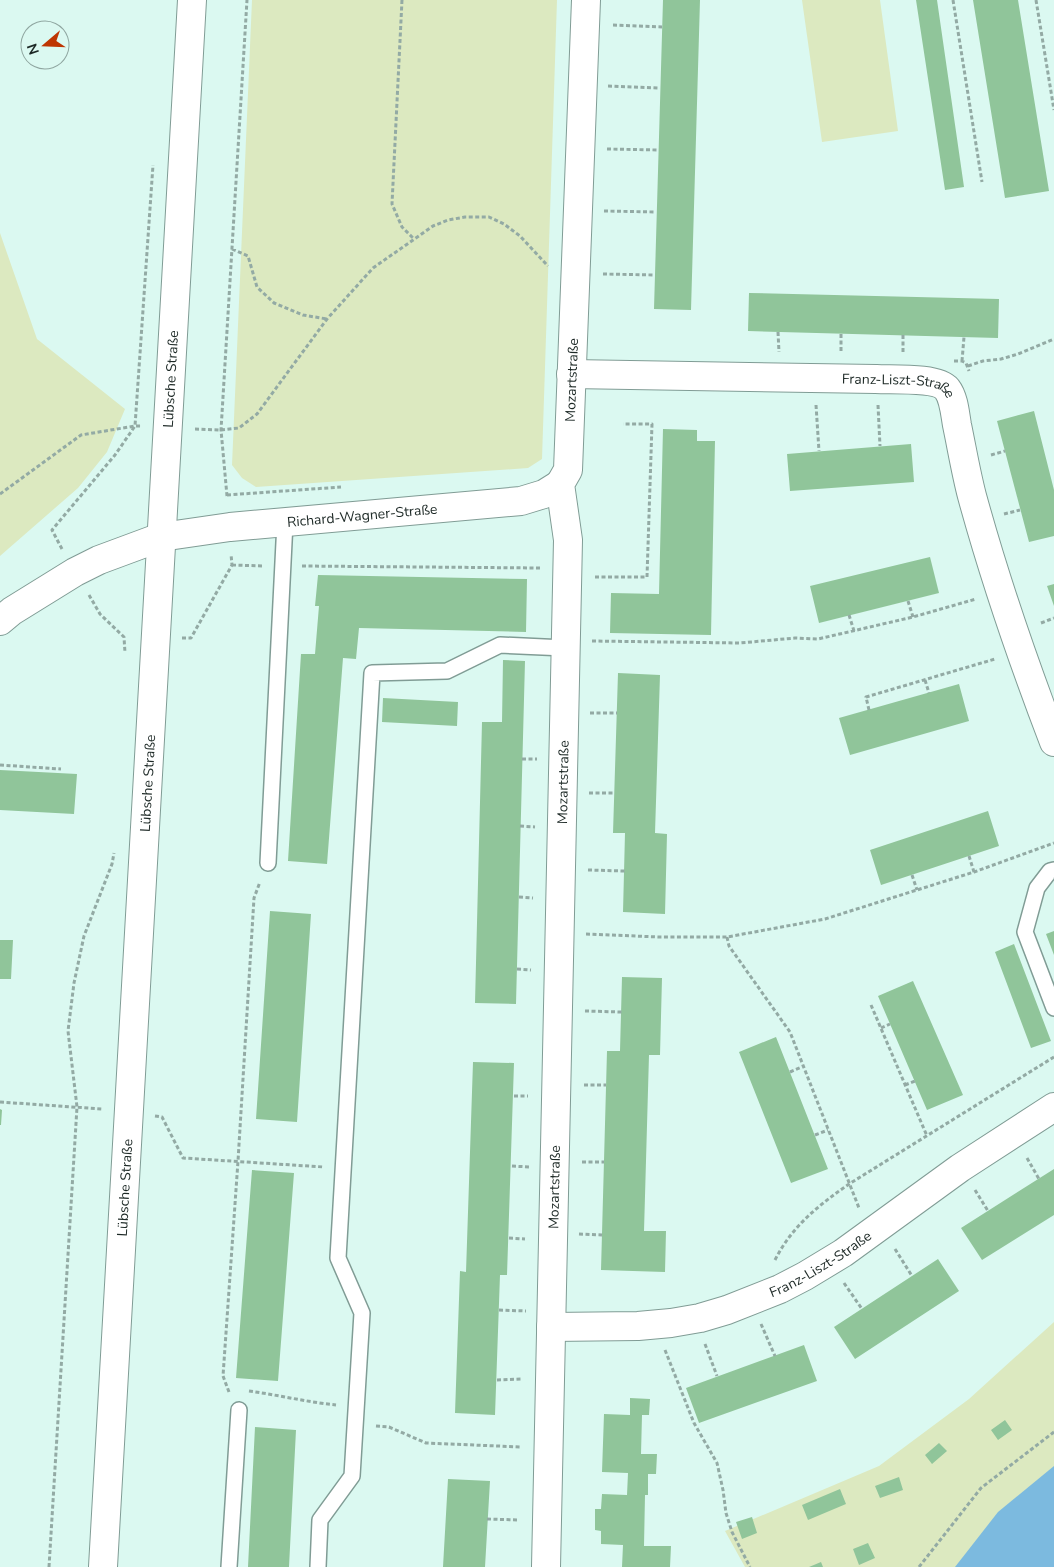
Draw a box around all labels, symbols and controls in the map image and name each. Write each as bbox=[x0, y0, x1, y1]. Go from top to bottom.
north arrow bbox=[20, 20, 70, 70]
text: N bbox=[22, 41, 44, 57]
street label: Lübsche Straße bbox=[159, 330, 183, 428]
street label: Mozartstraße bbox=[561, 338, 583, 422]
street label: Franz-Liszt-Straße bbox=[842, 369, 959, 401]
street label: Richard-Wagner-Straße bbox=[286, 500, 438, 532]
street label: Lübsche Straße bbox=[136, 734, 160, 833]
street label: Mozartstraße bbox=[553, 740, 574, 824]
street label: Lübsche Straße bbox=[113, 1138, 137, 1237]
street label: Mozartstraße bbox=[544, 1145, 565, 1229]
street label: Franz-Liszt-Straße bbox=[767, 1226, 875, 1302]

